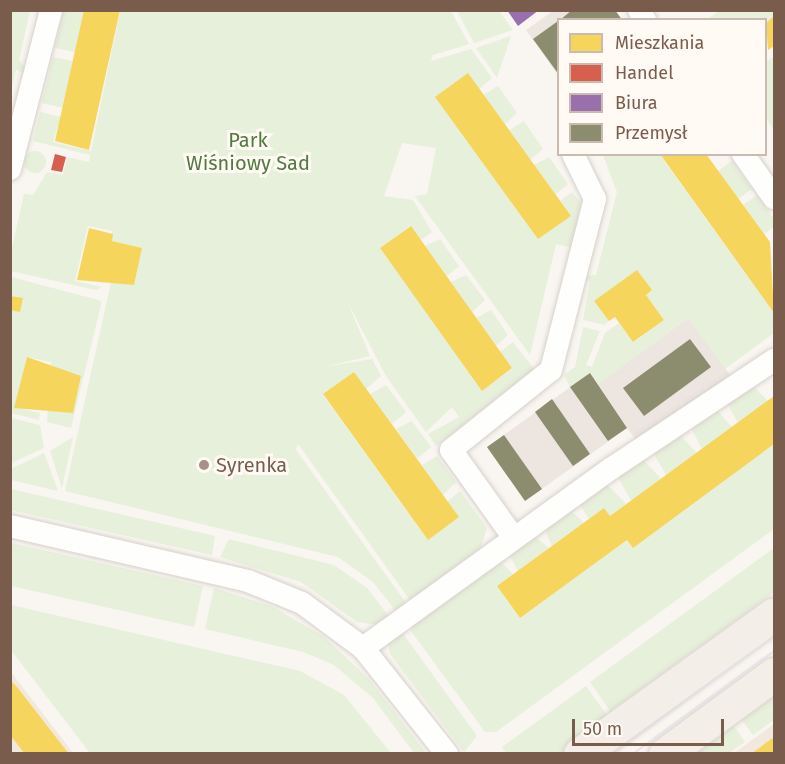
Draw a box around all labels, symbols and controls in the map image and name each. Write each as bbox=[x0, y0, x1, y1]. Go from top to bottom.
legend bbox=[557, 18, 767, 156]
text: Mieszkania bbox=[615, 32, 704, 54]
text: Handel bbox=[615, 62, 673, 84]
text: Biura bbox=[615, 92, 658, 114]
text: Przemysł bbox=[615, 122, 687, 144]
park label: Park Wiśniowy Sad bbox=[186, 129, 310, 176]
place label: Syrenka bbox=[216, 453, 287, 477]
marker: Syrenka bbox=[197, 458, 211, 472]
scale bar bbox=[575, 707, 726, 745]
text: 50 m bbox=[583, 718, 622, 740]

